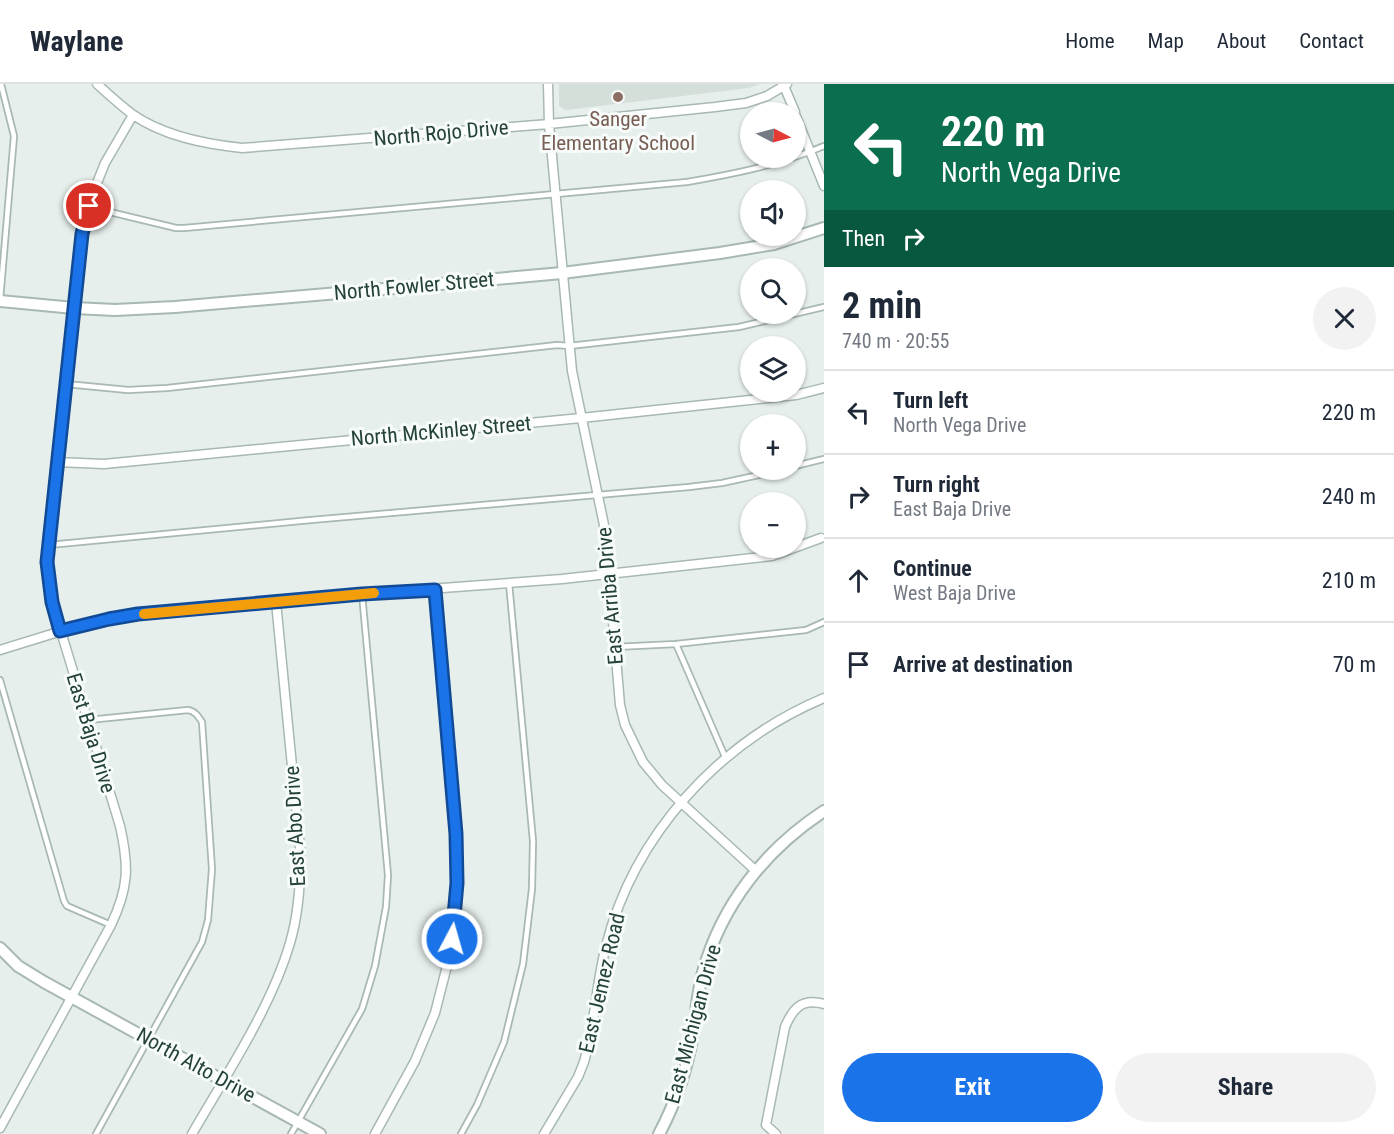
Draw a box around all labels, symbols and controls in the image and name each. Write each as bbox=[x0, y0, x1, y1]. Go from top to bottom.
text: Waylane bbox=[30, 25, 123, 58]
text: Home bbox=[1065, 29, 1115, 53]
text: Map bbox=[1148, 29, 1184, 53]
text: About bbox=[1217, 29, 1266, 53]
text: Contact bbox=[1299, 29, 1364, 53]
marker: Sanger Elementary School bbox=[611, 90, 625, 104]
north arrow bbox=[740, 102, 806, 168]
map controls bbox=[740, 102, 806, 558]
place label: Sanger Elementary School bbox=[541, 107, 695, 155]
text: 220 m bbox=[941, 107, 1046, 156]
icon: left bbox=[842, 108, 920, 186]
street label: North Rojo Drive bbox=[373, 115, 510, 151]
text: North Vega Drive bbox=[941, 157, 1121, 189]
pin bbox=[63, 180, 114, 231]
button: sound bbox=[740, 180, 806, 246]
icon: arrive bbox=[72, 189, 105, 222]
icon: right bbox=[897, 222, 930, 255]
text: Then bbox=[842, 226, 885, 251]
button: search bbox=[740, 258, 806, 324]
street label: North Fowler Street bbox=[333, 267, 495, 305]
text: 2 min bbox=[842, 285, 922, 327]
button: close bbox=[1313, 287, 1376, 350]
text: 740 m · 20:55 bbox=[842, 329, 949, 353]
button: layers bbox=[740, 336, 806, 402]
text: Turn left bbox=[893, 388, 968, 413]
icon: left bbox=[842, 396, 875, 429]
text: 220 m bbox=[1322, 400, 1376, 425]
street label: North McKinley Street bbox=[350, 411, 532, 451]
text: North Vega Drive bbox=[893, 413, 1026, 437]
button: + bbox=[740, 414, 806, 480]
text: Turn right bbox=[893, 472, 980, 497]
icon: right bbox=[842, 480, 875, 513]
text: 240 m bbox=[1322, 484, 1376, 509]
button: − bbox=[740, 492, 806, 558]
text: East Baja Drive bbox=[893, 497, 1011, 521]
street label: East Arriba Drive bbox=[592, 526, 628, 666]
text: Continue bbox=[893, 556, 972, 581]
icon: ahead bbox=[842, 564, 875, 597]
text: 210 m bbox=[1322, 568, 1376, 593]
text: West Baja Drive bbox=[893, 581, 1016, 605]
icon: arrive bbox=[842, 648, 875, 681]
text: Arrive at destination bbox=[893, 652, 1073, 677]
text: 70 m bbox=[1333, 652, 1376, 677]
street label: East Baja Drive bbox=[61, 670, 121, 796]
street label: East Abo Drive bbox=[280, 765, 310, 887]
position arrow bbox=[420, 907, 484, 971]
street label: East Jemez Road bbox=[574, 911, 630, 1055]
street label: East Michigan Drive bbox=[660, 942, 726, 1106]
street label: North Alto Drive bbox=[133, 1023, 260, 1108]
button: Exit bbox=[842, 1053, 1103, 1122]
button: Share bbox=[1115, 1053, 1376, 1122]

